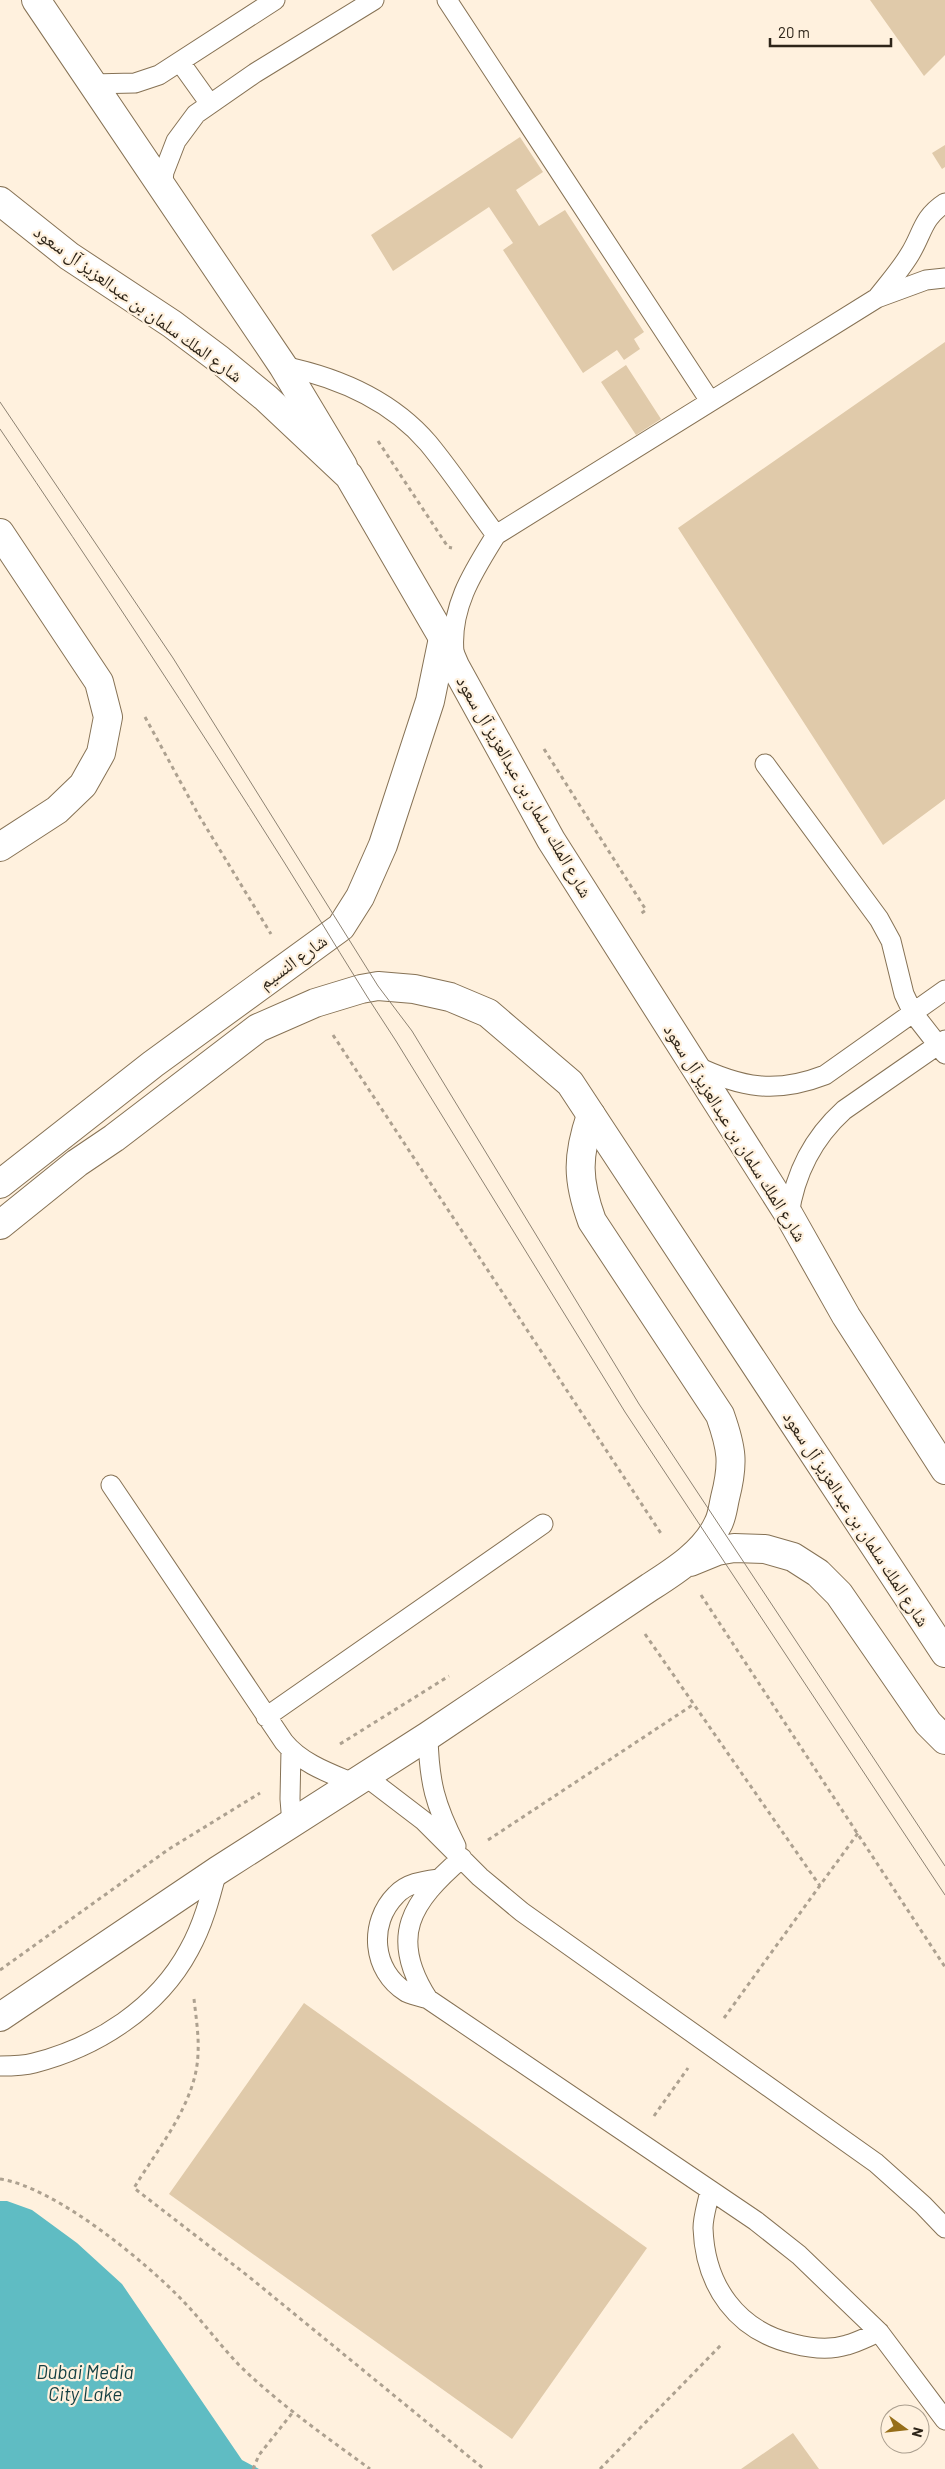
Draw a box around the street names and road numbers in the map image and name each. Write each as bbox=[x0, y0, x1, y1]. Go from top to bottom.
street label: شارع الملك سلمان بن عبدالعزيز آل سعود bbox=[29, 220, 247, 387]
street label: شارع الملك سلمان بن عبدالعزيز آل سعود bbox=[451, 672, 598, 902]
street label: شارع النسيم bbox=[254, 929, 332, 995]
street label: شارع الملك سلمان بن عبدالعزيز آل سعود bbox=[659, 1020, 812, 1246]
street label: شارع الملك سلمان بن عبدالعزيز آل سعود bbox=[778, 1407, 935, 1631]

